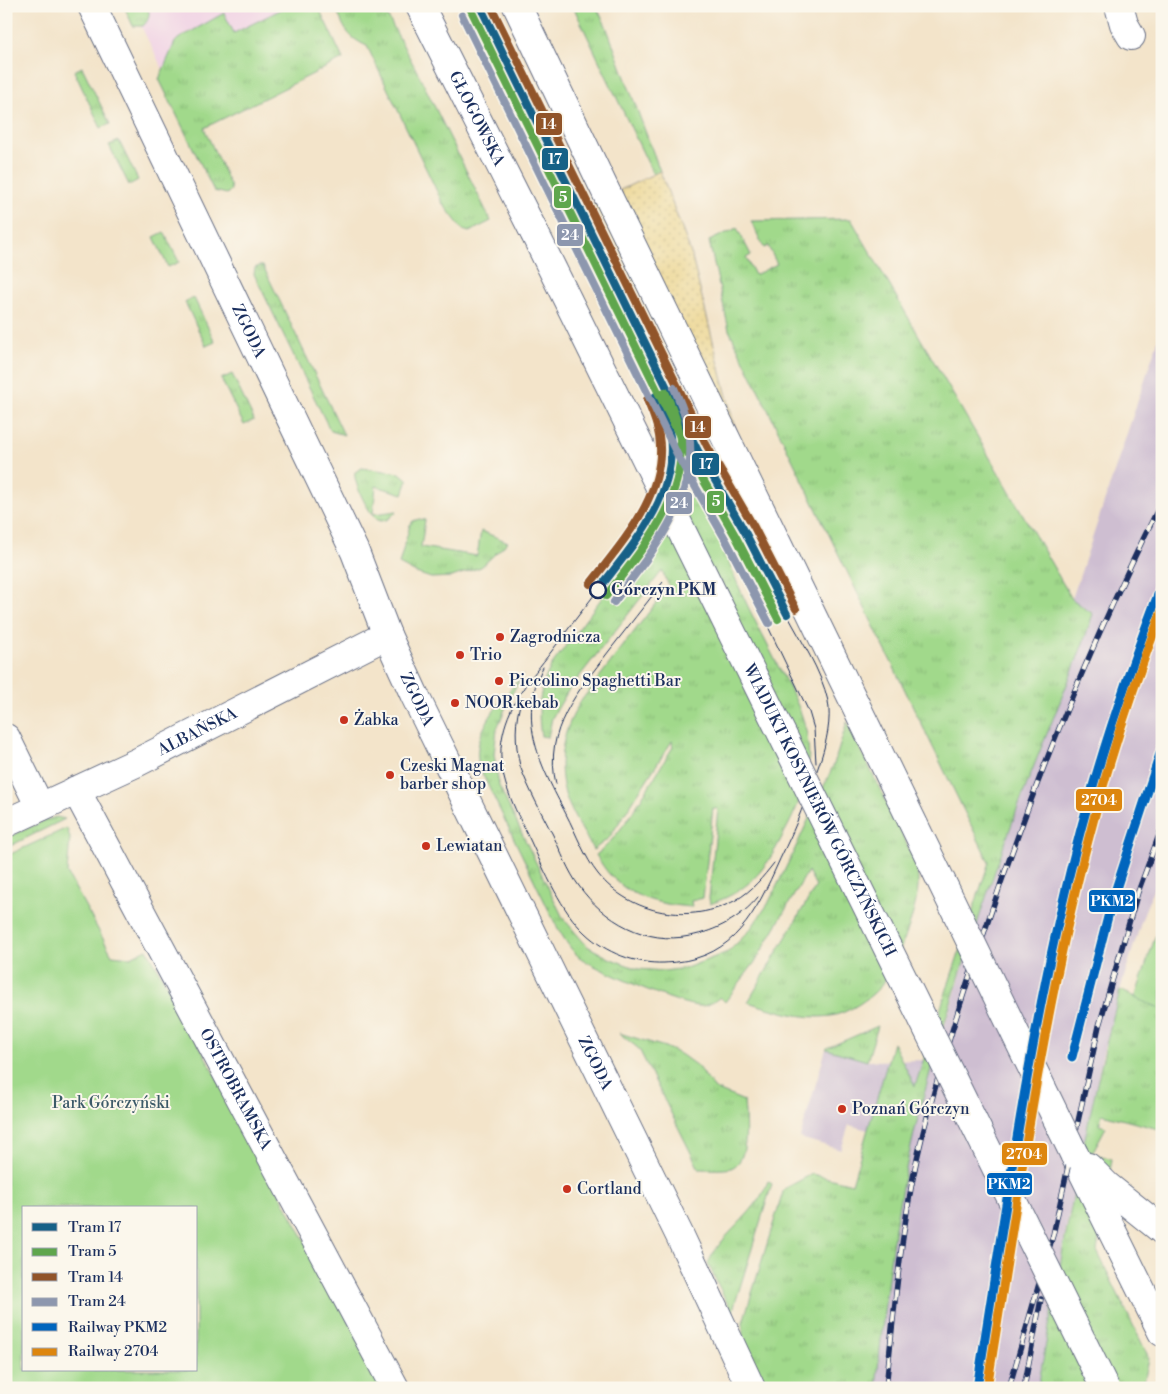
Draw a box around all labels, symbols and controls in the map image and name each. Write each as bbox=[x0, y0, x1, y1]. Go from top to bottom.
street label: GŁOGOWSKA bbox=[444, 68, 509, 170]
line badge: 14 bbox=[535, 112, 563, 136]
text: 14 bbox=[541, 116, 557, 134]
line badge: 17 bbox=[541, 147, 569, 171]
text: 17 bbox=[548, 151, 563, 169]
line badge: 5 bbox=[553, 185, 572, 209]
text: 5 bbox=[559, 189, 568, 207]
line badge: 24 bbox=[556, 223, 584, 247]
text: 24 bbox=[561, 227, 579, 245]
street label: ZGODA bbox=[227, 301, 271, 362]
line badge: 14 bbox=[684, 415, 712, 439]
text: 14 bbox=[690, 419, 706, 437]
line badge: 17 bbox=[691, 452, 720, 476]
text: 17 bbox=[699, 456, 714, 474]
line badge: 5 bbox=[706, 490, 725, 514]
line badge: 24 bbox=[665, 491, 693, 515]
text: 5 bbox=[712, 493, 721, 511]
text: 24 bbox=[670, 495, 688, 513]
place label: Górczyn PKM bbox=[611, 580, 717, 600]
marker: Górczyn PKM bbox=[589, 581, 607, 599]
place label: Zagrodnicza bbox=[510, 627, 602, 647]
marker: Zagrodnicza bbox=[494, 631, 506, 643]
place label: Trio bbox=[470, 645, 502, 665]
marker: Trio bbox=[454, 649, 466, 661]
street label: WIADUKT KOSYNIERÓW GÓRCZYŃSKICH bbox=[739, 660, 900, 960]
street label: ZGODA bbox=[396, 669, 439, 731]
place label: Piccolino Spaghetti Bar bbox=[509, 671, 681, 691]
marker: Piccolino Spaghetti Bar bbox=[493, 675, 505, 687]
place label: NOOR kebab bbox=[465, 693, 559, 713]
marker: NOOR kebab bbox=[449, 697, 461, 709]
street label: ALBAŃSKA bbox=[153, 703, 241, 761]
place label: Żabka bbox=[354, 708, 399, 730]
marker: Żabka bbox=[338, 714, 350, 726]
place label: Czeski Magnat barber shop bbox=[400, 756, 505, 794]
marker: Czeski Magnat barber shop bbox=[384, 769, 396, 781]
line badge: 2704 bbox=[1075, 788, 1123, 812]
text: 2704 bbox=[1081, 792, 1117, 810]
place label: Lewiatan bbox=[436, 836, 503, 856]
marker: Lewiatan bbox=[420, 840, 432, 852]
line badge: PKM2 bbox=[1088, 889, 1136, 913]
text: PKM2 bbox=[1091, 893, 1134, 911]
street label: OSTROBRAMSKA bbox=[195, 1025, 277, 1154]
street label: ZGODA bbox=[574, 1033, 617, 1094]
park label: Park Górczyński bbox=[52, 1093, 170, 1113]
place label: Poznań Górczyn bbox=[852, 1099, 970, 1119]
marker: Poznań Górczyn bbox=[836, 1103, 848, 1115]
line badge: 2704 bbox=[1001, 1142, 1048, 1166]
text: 2704 bbox=[1006, 1146, 1042, 1164]
line badge: PKM2 bbox=[986, 1172, 1033, 1196]
text: PKM2 bbox=[988, 1176, 1031, 1194]
place label: Cortland bbox=[577, 1179, 642, 1199]
marker: Cortland bbox=[561, 1183, 573, 1195]
legend bbox=[22, 1206, 198, 1372]
text: Tram 17 bbox=[68, 1218, 122, 1237]
text: Tram 5 bbox=[68, 1242, 116, 1261]
text: Tram 14 bbox=[68, 1268, 123, 1287]
text: Tram 24 bbox=[68, 1292, 126, 1311]
text: Railway PKM2 bbox=[68, 1318, 167, 1337]
text: Railway 2704 bbox=[68, 1342, 159, 1361]

